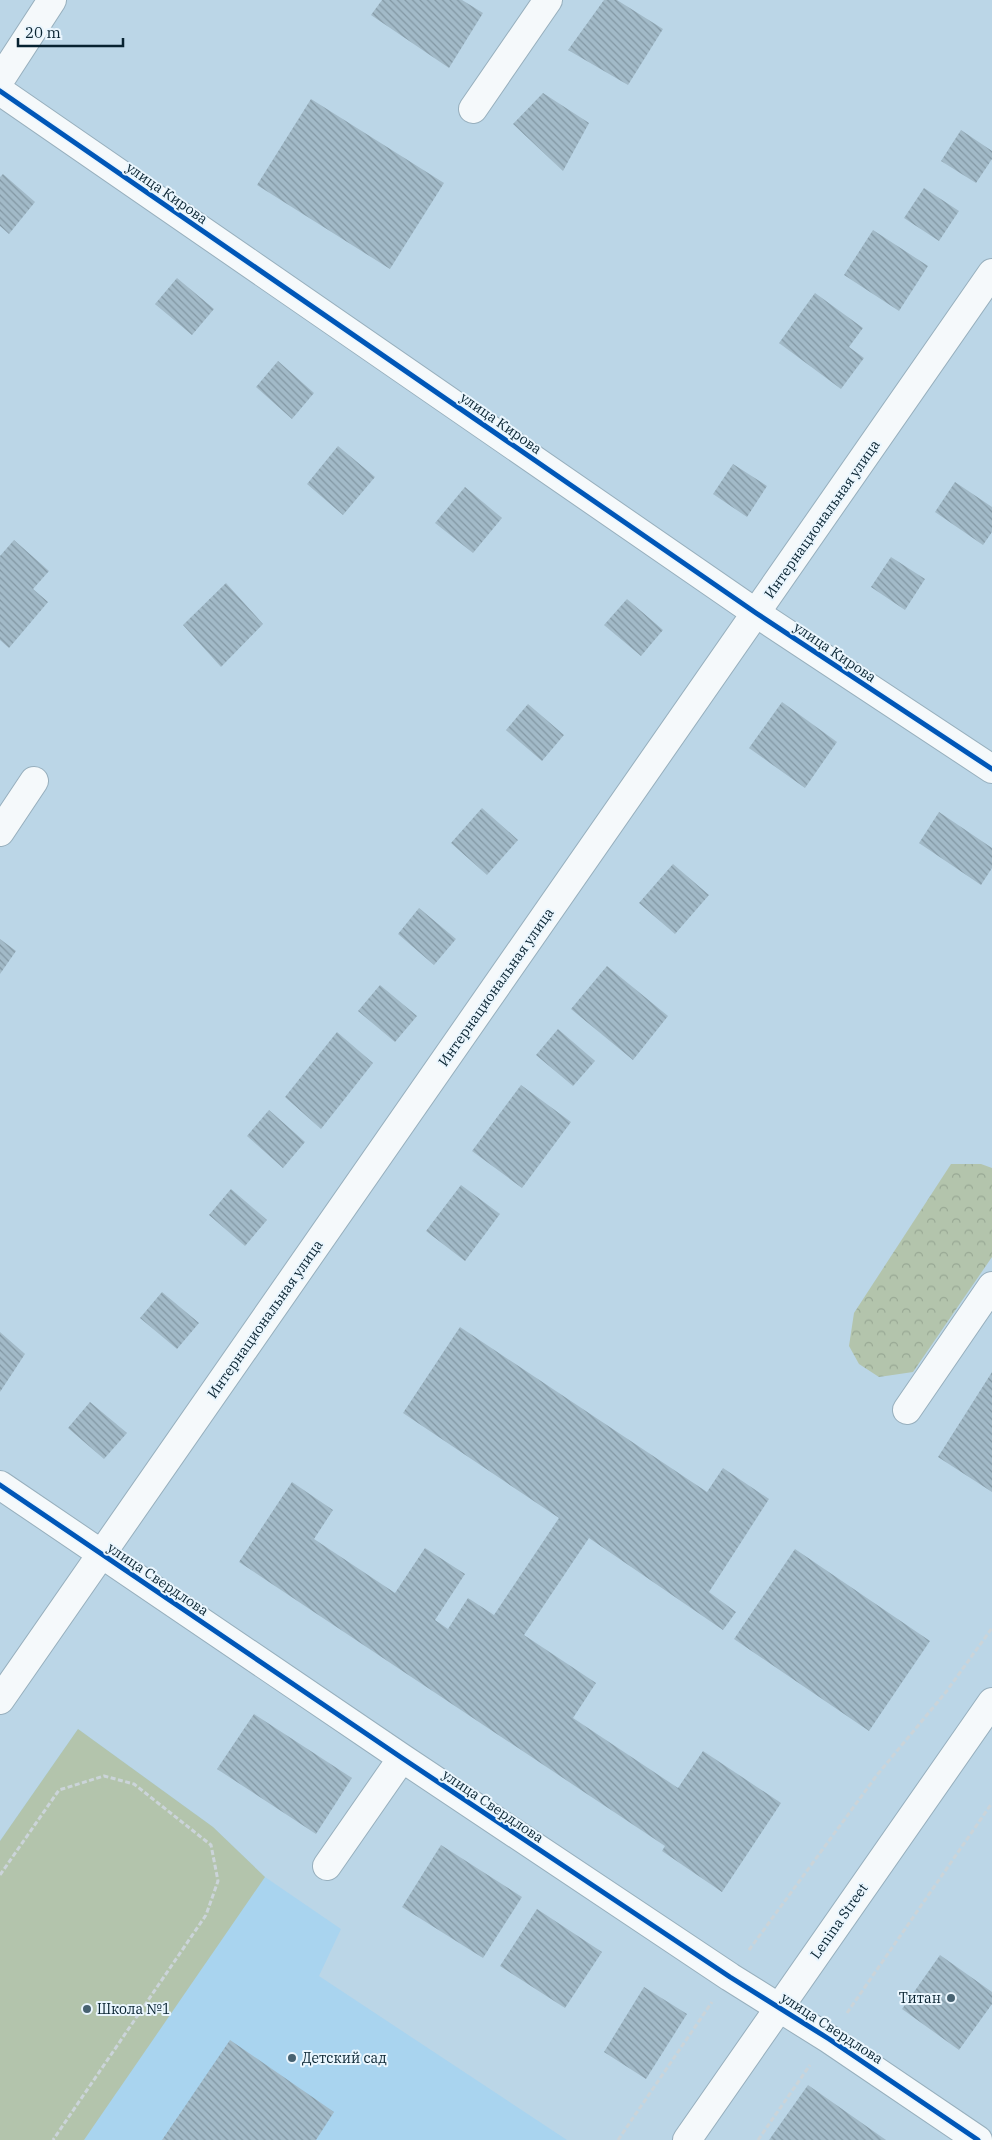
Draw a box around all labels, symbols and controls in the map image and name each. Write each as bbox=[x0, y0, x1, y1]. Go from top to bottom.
scale bar bbox=[18, 15, 122, 47]
text: 20 m bbox=[25, 23, 61, 42]
street label: улица Кирова bbox=[123, 158, 212, 228]
street label: улица Кирова bbox=[457, 388, 546, 458]
street label: Интернациональная улица bbox=[760, 436, 884, 602]
street label: улица Кирова bbox=[790, 618, 880, 686]
street label: Интернациональная улица bbox=[434, 904, 558, 1070]
street label: Интернациональная улица bbox=[203, 1236, 327, 1402]
street label: улица Свердлова bbox=[104, 1538, 212, 1620]
street label: улица Свердлова bbox=[439, 1765, 547, 1847]
street label: Lenina Street bbox=[806, 1880, 872, 1962]
street label: улица Свердлова bbox=[777, 1988, 887, 2068]
place label: Титан bbox=[899, 1989, 941, 2007]
marker: Титан bbox=[945, 1992, 957, 2004]
place label: Школа №1 bbox=[97, 2000, 170, 2018]
marker: Школа №1 bbox=[81, 2003, 93, 2015]
place label: Детский сад bbox=[302, 2049, 387, 2067]
marker: Детский сад bbox=[286, 2052, 298, 2064]

